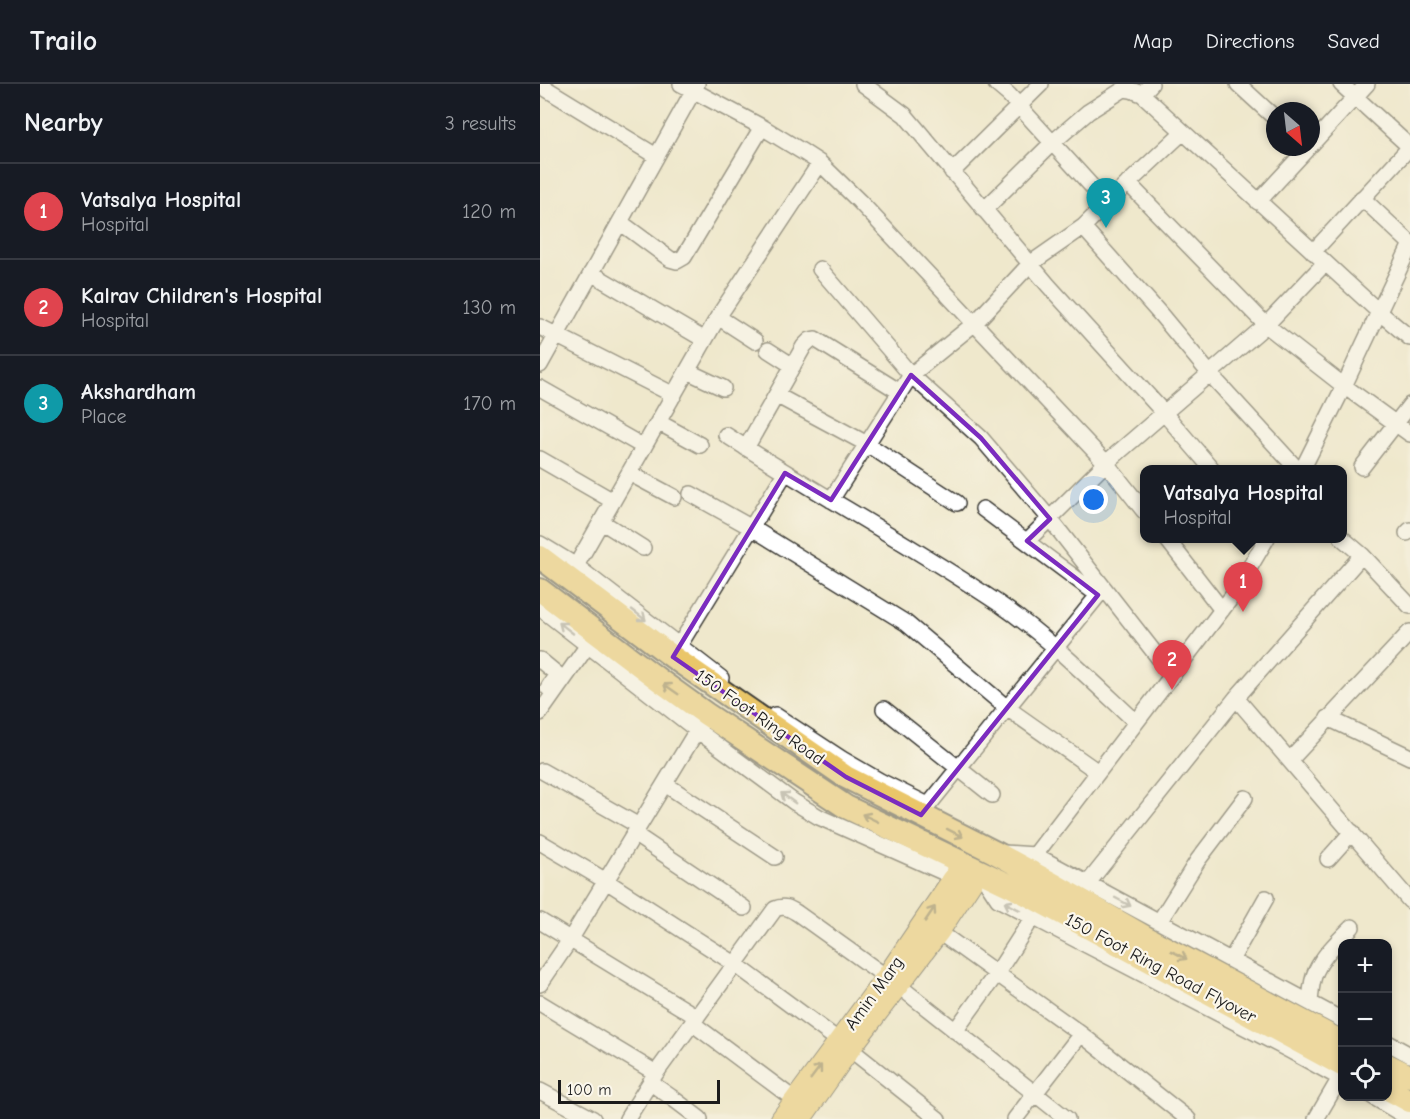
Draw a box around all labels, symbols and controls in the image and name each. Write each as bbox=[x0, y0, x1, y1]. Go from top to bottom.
text: Trailo bbox=[30, 25, 97, 57]
text: Map bbox=[1133, 29, 1173, 53]
text: Directions bbox=[1206, 29, 1295, 53]
text: Saved bbox=[1328, 29, 1380, 53]
north arrow bbox=[1266, 102, 1320, 156]
text: Nearby bbox=[24, 108, 103, 138]
text: 3 results bbox=[445, 112, 516, 135]
pin: 3 bbox=[1086, 178, 1126, 228]
text: Vatsalya Hospital bbox=[81, 187, 241, 213]
text: 1 bbox=[40, 200, 47, 223]
text: 120 m bbox=[462, 200, 516, 223]
text: Hospital bbox=[81, 213, 149, 236]
text: Kalrav Children's Hospital bbox=[81, 283, 322, 309]
text: 2 bbox=[39, 296, 48, 319]
text: 130 m bbox=[463, 296, 516, 319]
text: Hospital bbox=[81, 309, 149, 332]
text: Akshardham bbox=[81, 379, 196, 405]
text: 3 bbox=[39, 392, 48, 415]
text: 170 m bbox=[463, 392, 516, 415]
text: Place bbox=[81, 405, 127, 428]
popup bbox=[1140, 465, 1347, 543]
text: Vatsalya Hospital bbox=[1163, 480, 1324, 506]
your location bbox=[1079, 485, 1108, 514]
text: Hospital bbox=[1163, 506, 1232, 529]
pin: 1 bbox=[1224, 562, 1262, 612]
one-way arrow bbox=[631, 608, 647, 621]
one-way arrow bbox=[559, 622, 575, 635]
pin: 2 bbox=[1152, 640, 1192, 690]
street label: 150 Foot Ring Road bbox=[691, 665, 828, 770]
one-way arrow bbox=[664, 683, 680, 695]
one-way arrow bbox=[781, 791, 797, 804]
one-way arrow bbox=[861, 812, 879, 824]
one-way arrow bbox=[946, 827, 964, 839]
one-way arrow bbox=[1114, 897, 1132, 908]
one-way arrow bbox=[1003, 900, 1021, 911]
one-way arrow bbox=[923, 905, 936, 922]
street label: 150 Foot Ring Road Flyover bbox=[1062, 909, 1261, 1028]
map controls bbox=[1338, 939, 1392, 1101]
button: + bbox=[1338, 939, 1392, 993]
one-way arrow bbox=[1170, 949, 1187, 961]
street label: Amin Marg bbox=[841, 952, 908, 1034]
button: − bbox=[1338, 993, 1392, 1047]
button: locate bbox=[1338, 1047, 1392, 1101]
one-way arrow bbox=[809, 1064, 822, 1080]
scale bar bbox=[558, 1077, 720, 1104]
text: 100 m bbox=[567, 1081, 611, 1099]

